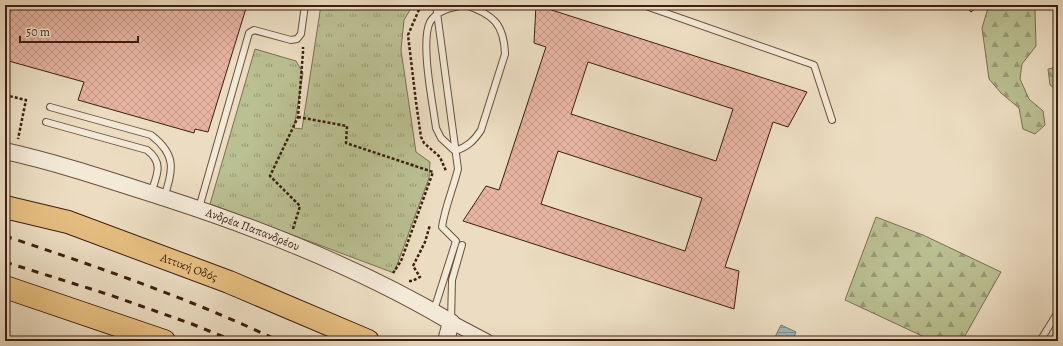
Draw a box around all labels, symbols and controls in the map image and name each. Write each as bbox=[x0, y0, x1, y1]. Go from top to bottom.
scale bar bbox=[20, 18, 138, 44]
text: 50 m bbox=[26, 24, 50, 40]
street label: Ανδρέα Παπανδρέου bbox=[203, 204, 302, 254]
street label: Αττική Οδός bbox=[158, 249, 220, 285]

